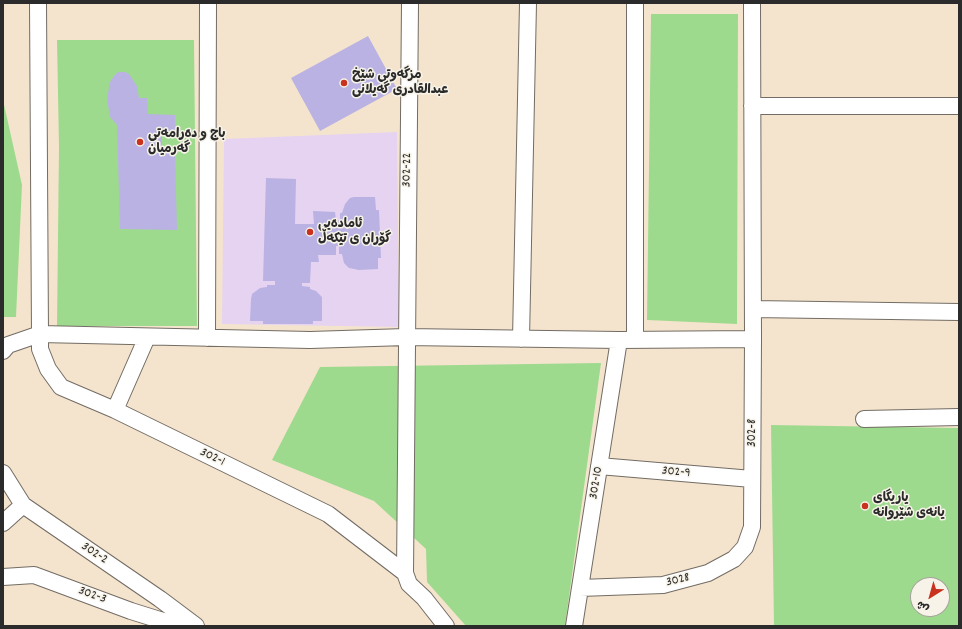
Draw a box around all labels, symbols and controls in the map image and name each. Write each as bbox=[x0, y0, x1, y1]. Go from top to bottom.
place label: مزگەوتی شێخ عبدالقادری گەیلانی bbox=[352, 68, 448, 99]
marker: مزگەوتی شێخ عبدالقادری گەیلانی bbox=[339, 78, 349, 88]
place label: باج و دەرامەتی گەرمیان bbox=[148, 127, 226, 158]
marker: باج و دەرامەتی گەرمیان bbox=[135, 137, 145, 147]
street label: 302-22 bbox=[400, 153, 416, 187]
place label: ئامادەیی گۆران ی تێکەڵ bbox=[318, 217, 391, 248]
marker: ئامادەیی گۆران ی تێکەڵ bbox=[305, 227, 315, 237]
street label: 302-8 bbox=[745, 419, 761, 447]
street label: 302-1 bbox=[197, 445, 227, 471]
street label: 302-9 bbox=[661, 464, 691, 482]
street label: 302-10 bbox=[587, 466, 607, 500]
place label: یاریگای یانەی شێروانە bbox=[873, 491, 945, 522]
marker: یاریگای یانەی شێروانە bbox=[860, 501, 870, 511]
street label: 302-2 bbox=[78, 540, 110, 568]
street label: 3028 bbox=[665, 571, 691, 591]
north arrow bbox=[910, 577, 950, 617]
street label: 302-3 bbox=[76, 584, 108, 608]
text: ش bbox=[914, 596, 933, 616]

